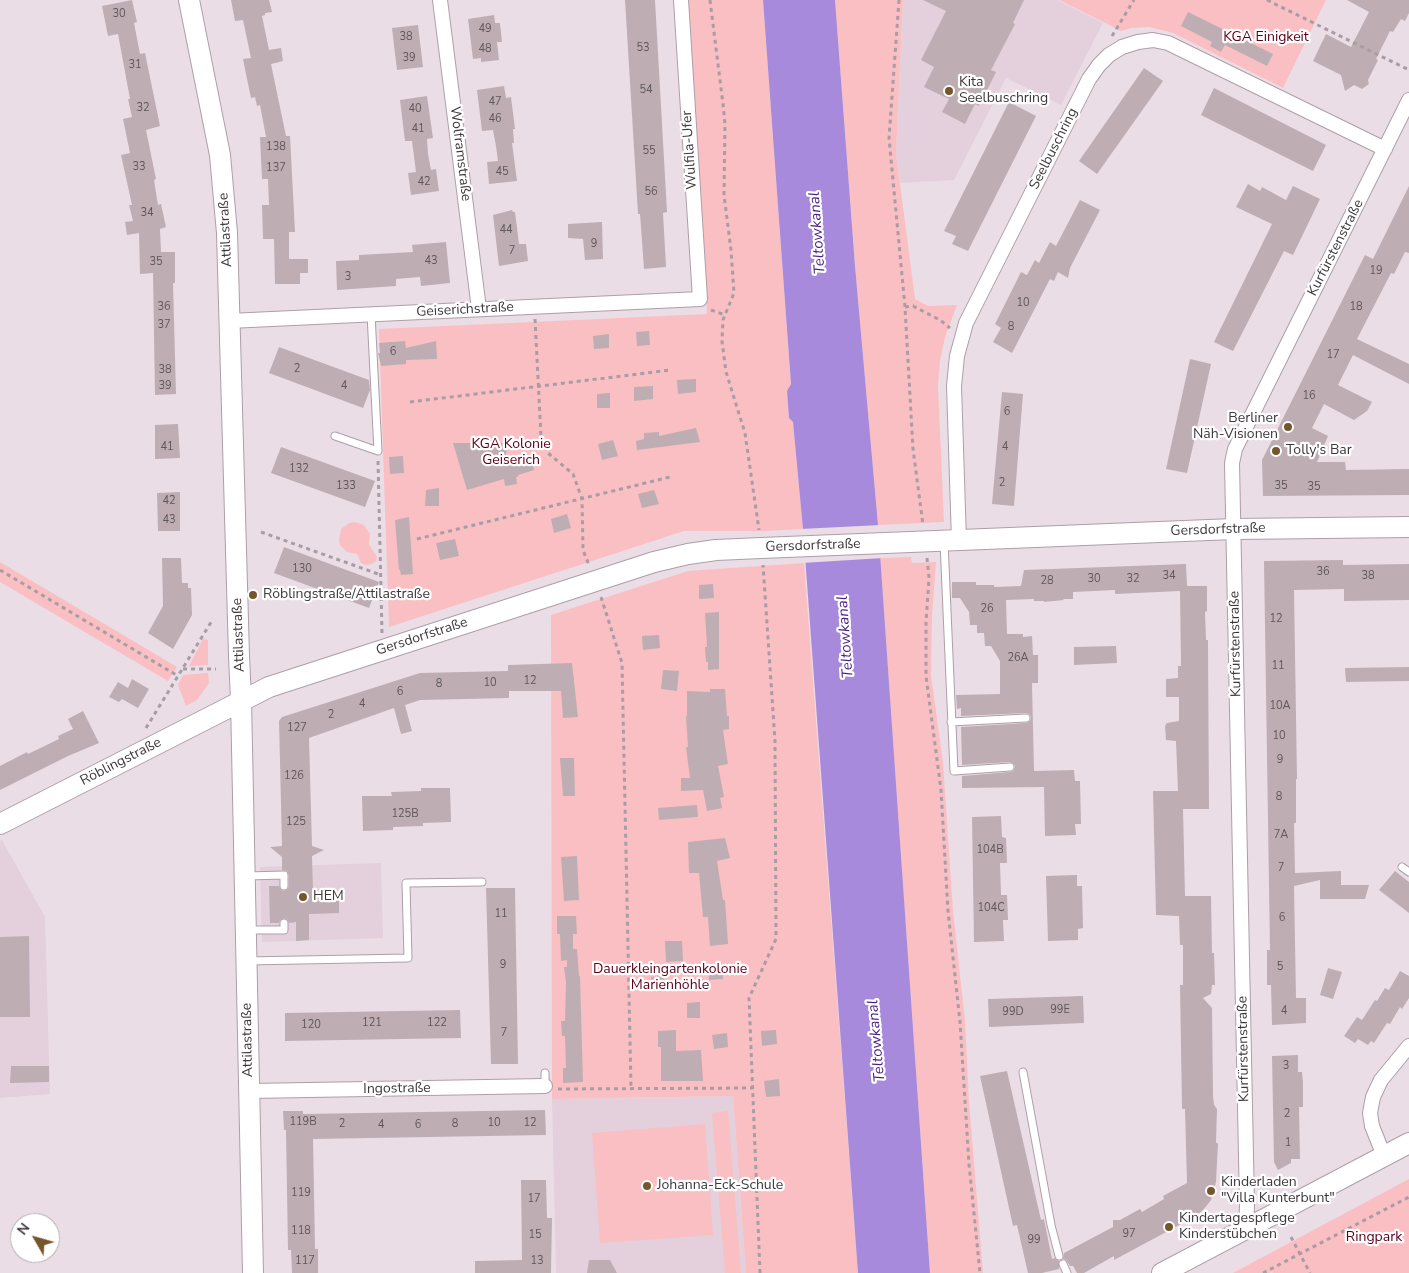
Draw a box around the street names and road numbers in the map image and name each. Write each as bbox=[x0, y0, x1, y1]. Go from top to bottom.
street label: Seelbuschring bbox=[1026, 105, 1082, 193]
street label: Wolframstraße bbox=[446, 106, 474, 202]
street label: Wulfila-Ufer bbox=[679, 110, 701, 190]
street label: Attilastraße bbox=[216, 192, 236, 268]
street label: Kurfürstenstraße bbox=[1304, 197, 1368, 299]
street label: Geiserichstraße bbox=[416, 299, 514, 321]
street label: Gersdorfstraße bbox=[1170, 520, 1266, 540]
street label: Gersdorfstraße bbox=[765, 536, 861, 556]
street label: Kurfürstenstraße bbox=[1227, 591, 1245, 697]
street label: Attilastraße bbox=[229, 598, 249, 672]
street label: Gersdorfstraße bbox=[374, 614, 470, 660]
street label: Röblingstraße bbox=[78, 734, 164, 790]
street label: Kurfürstenstraße bbox=[1235, 996, 1253, 1102]
street label: Attilastraße bbox=[239, 1003, 257, 1077]
street label: Ingostraße bbox=[363, 1080, 431, 1098]

